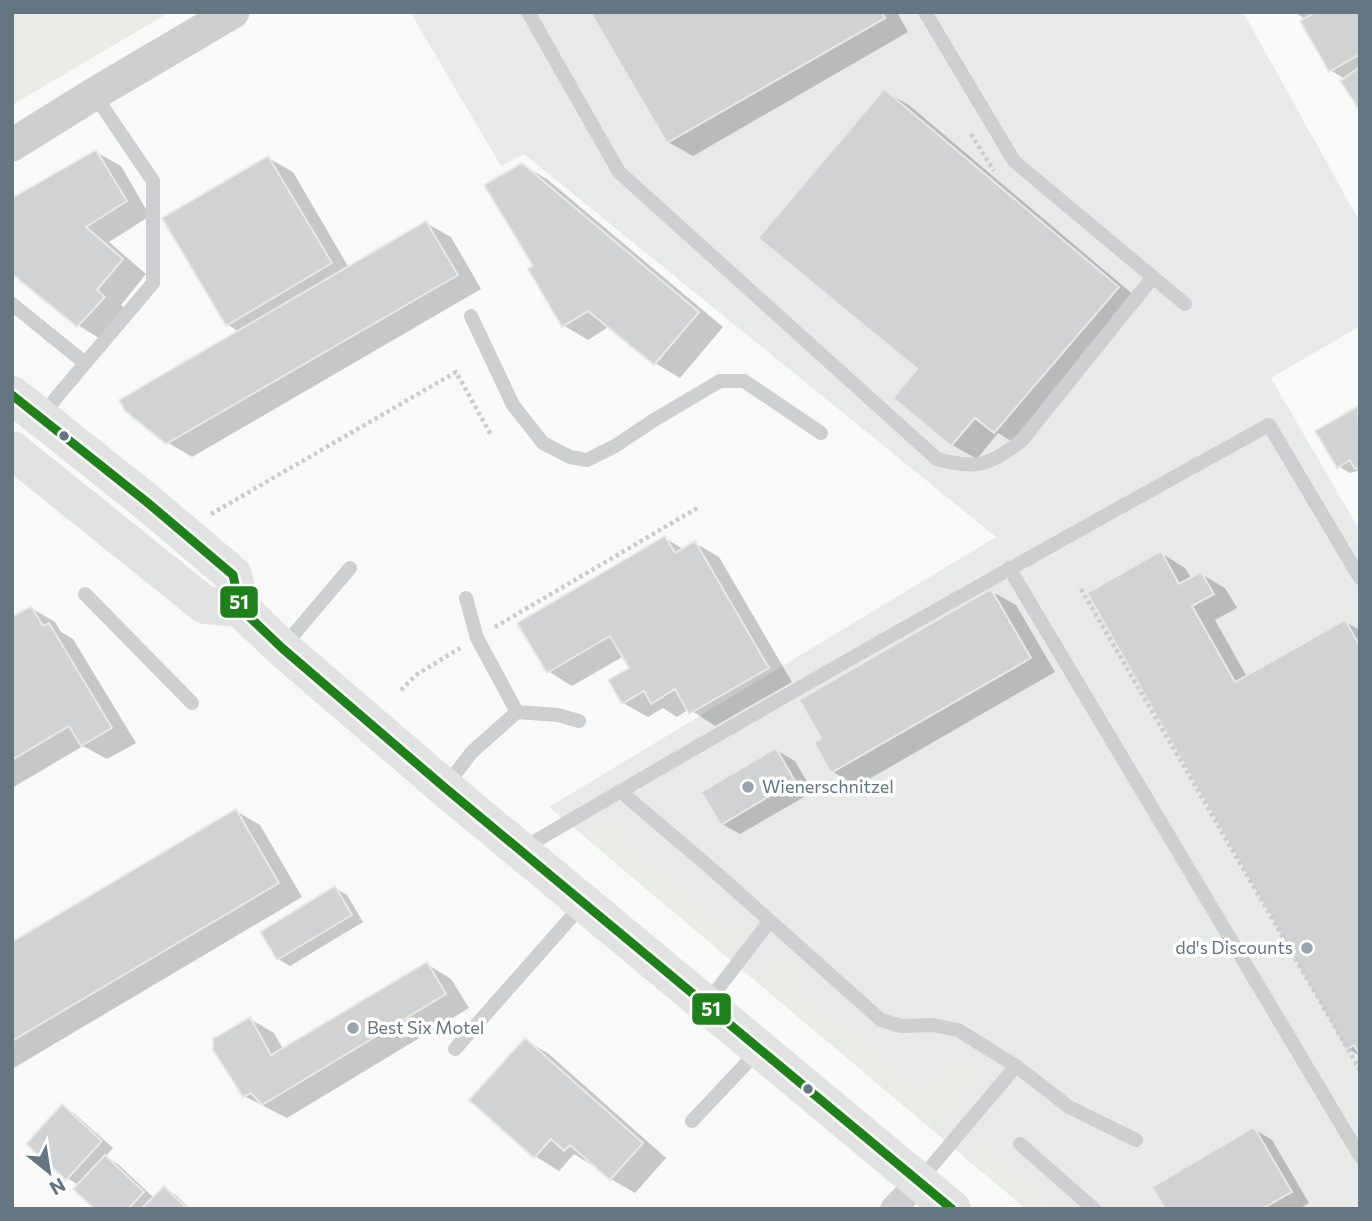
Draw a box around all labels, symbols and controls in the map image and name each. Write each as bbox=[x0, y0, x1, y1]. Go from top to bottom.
unlabelled marker bbox=[57, 429, 71, 443]
line badge: 51 bbox=[219, 585, 259, 619]
text: 51 bbox=[229, 590, 249, 613]
place label: Wienerschnitzel bbox=[762, 775, 894, 797]
marker: Wienerschnitzel bbox=[740, 779, 756, 795]
place label: dd's Discounts bbox=[1175, 936, 1293, 958]
marker: dd's Discounts bbox=[1299, 940, 1315, 956]
line badge: 51 bbox=[691, 992, 732, 1026]
text: 51 bbox=[701, 997, 721, 1020]
place label: Best Six Motel bbox=[367, 1016, 484, 1038]
marker: Best Six Motel bbox=[345, 1020, 361, 1036]
unlabelled marker bbox=[801, 1082, 815, 1096]
north arrow bbox=[14, 1137, 84, 1207]
text: N bbox=[46, 1174, 70, 1201]

